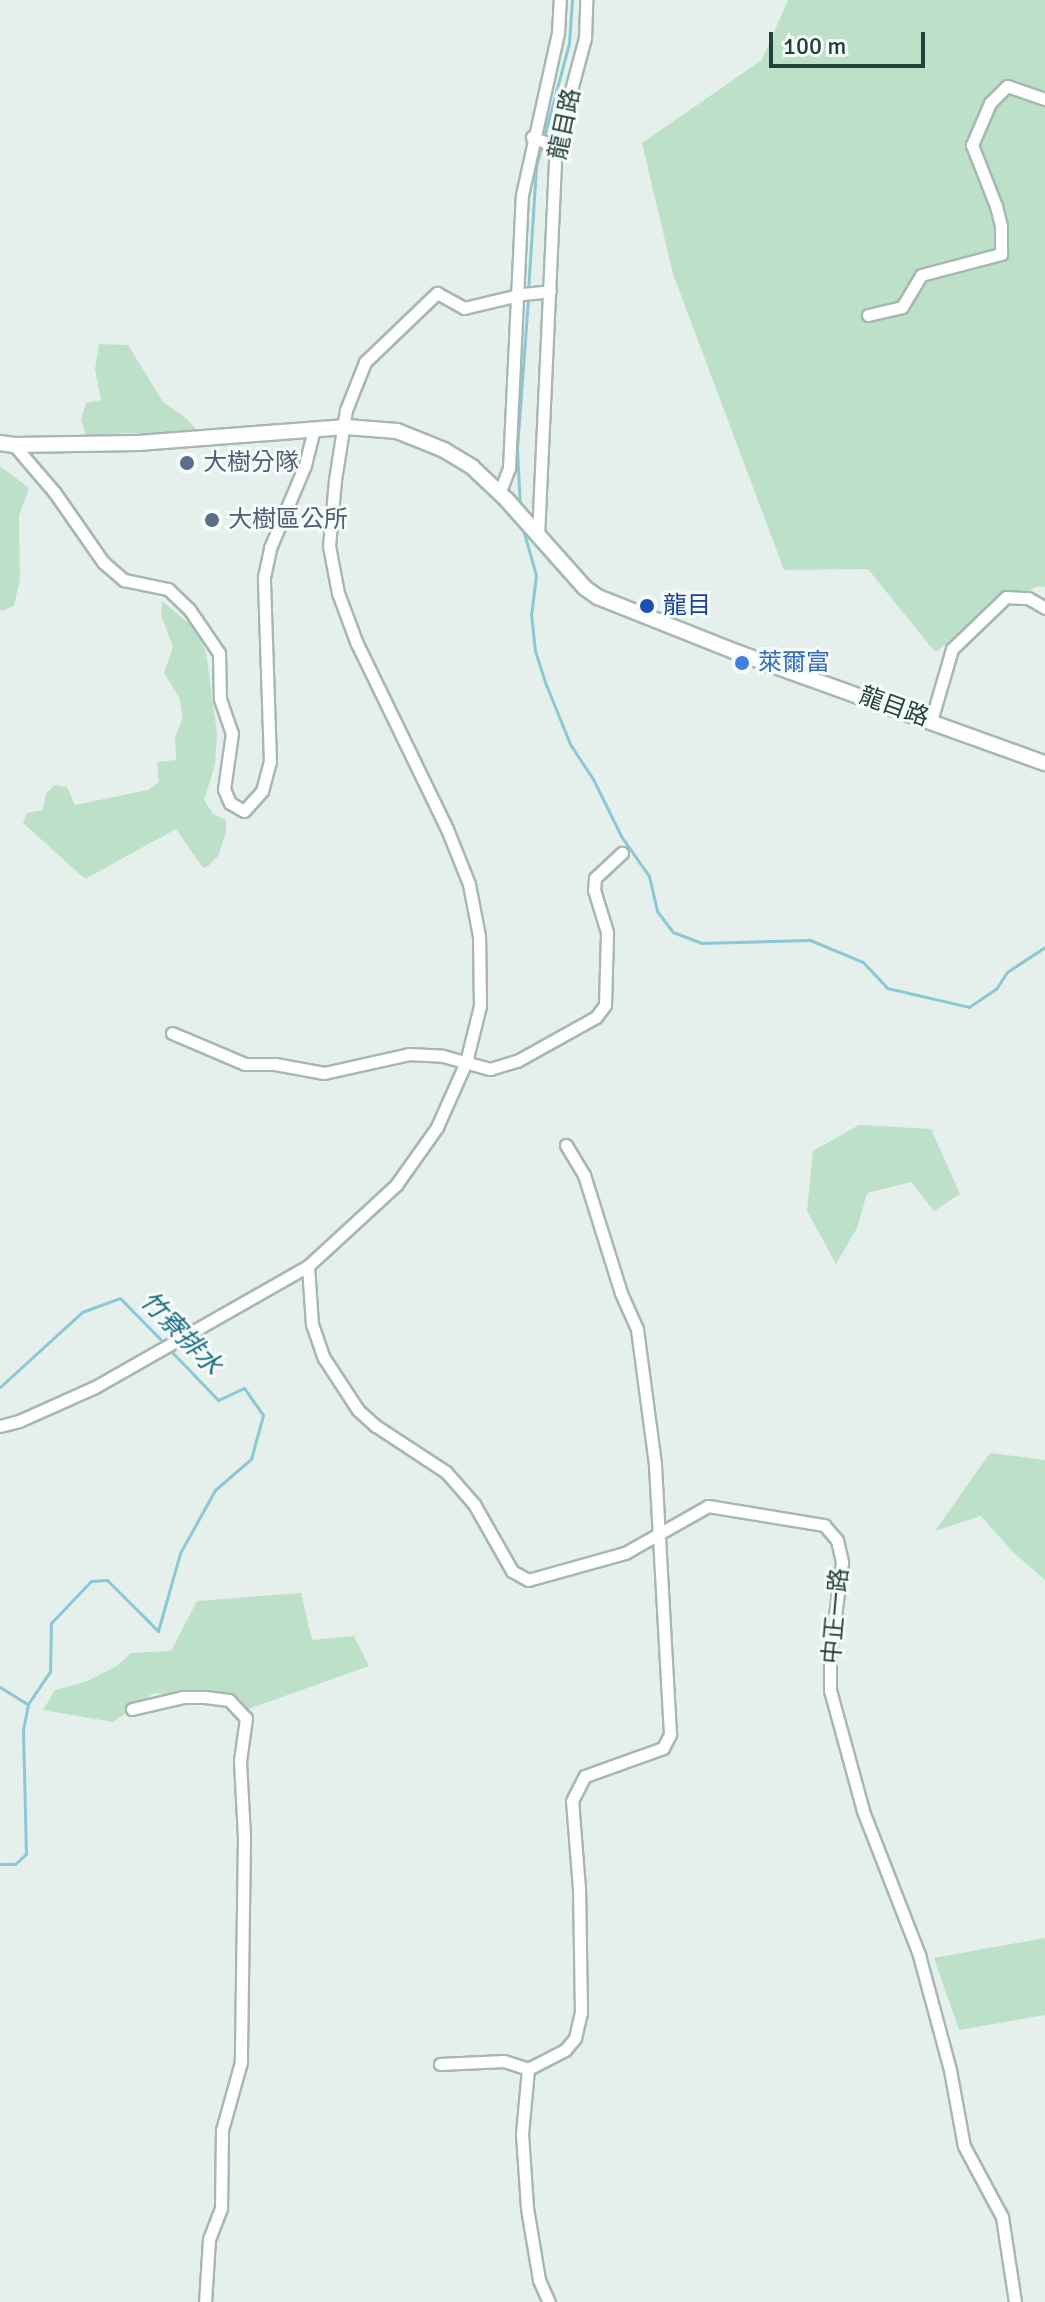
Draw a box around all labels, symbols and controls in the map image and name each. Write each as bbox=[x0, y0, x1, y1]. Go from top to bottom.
scale bar bbox=[773, 16, 929, 66]
text: 100 m bbox=[783, 31, 846, 61]
street label: 龍目路 bbox=[543, 86, 587, 162]
place label: 大樹分隊 bbox=[203, 449, 299, 477]
marker: 大樹分隊 bbox=[178, 454, 196, 472]
place label: 大樹區公所 bbox=[228, 506, 348, 534]
marker: 大樹區公所 bbox=[203, 511, 221, 529]
place label: 龍目 bbox=[663, 592, 711, 620]
marker: 龍目 bbox=[638, 597, 656, 615]
place label: 萊爾富 bbox=[758, 649, 830, 677]
marker: 萊爾富 bbox=[733, 654, 751, 672]
street label: 龍目路 bbox=[855, 681, 933, 733]
water label: 竹寮排水 bbox=[133, 1286, 227, 1382]
street label: 中正一路 bbox=[817, 1567, 855, 1665]

